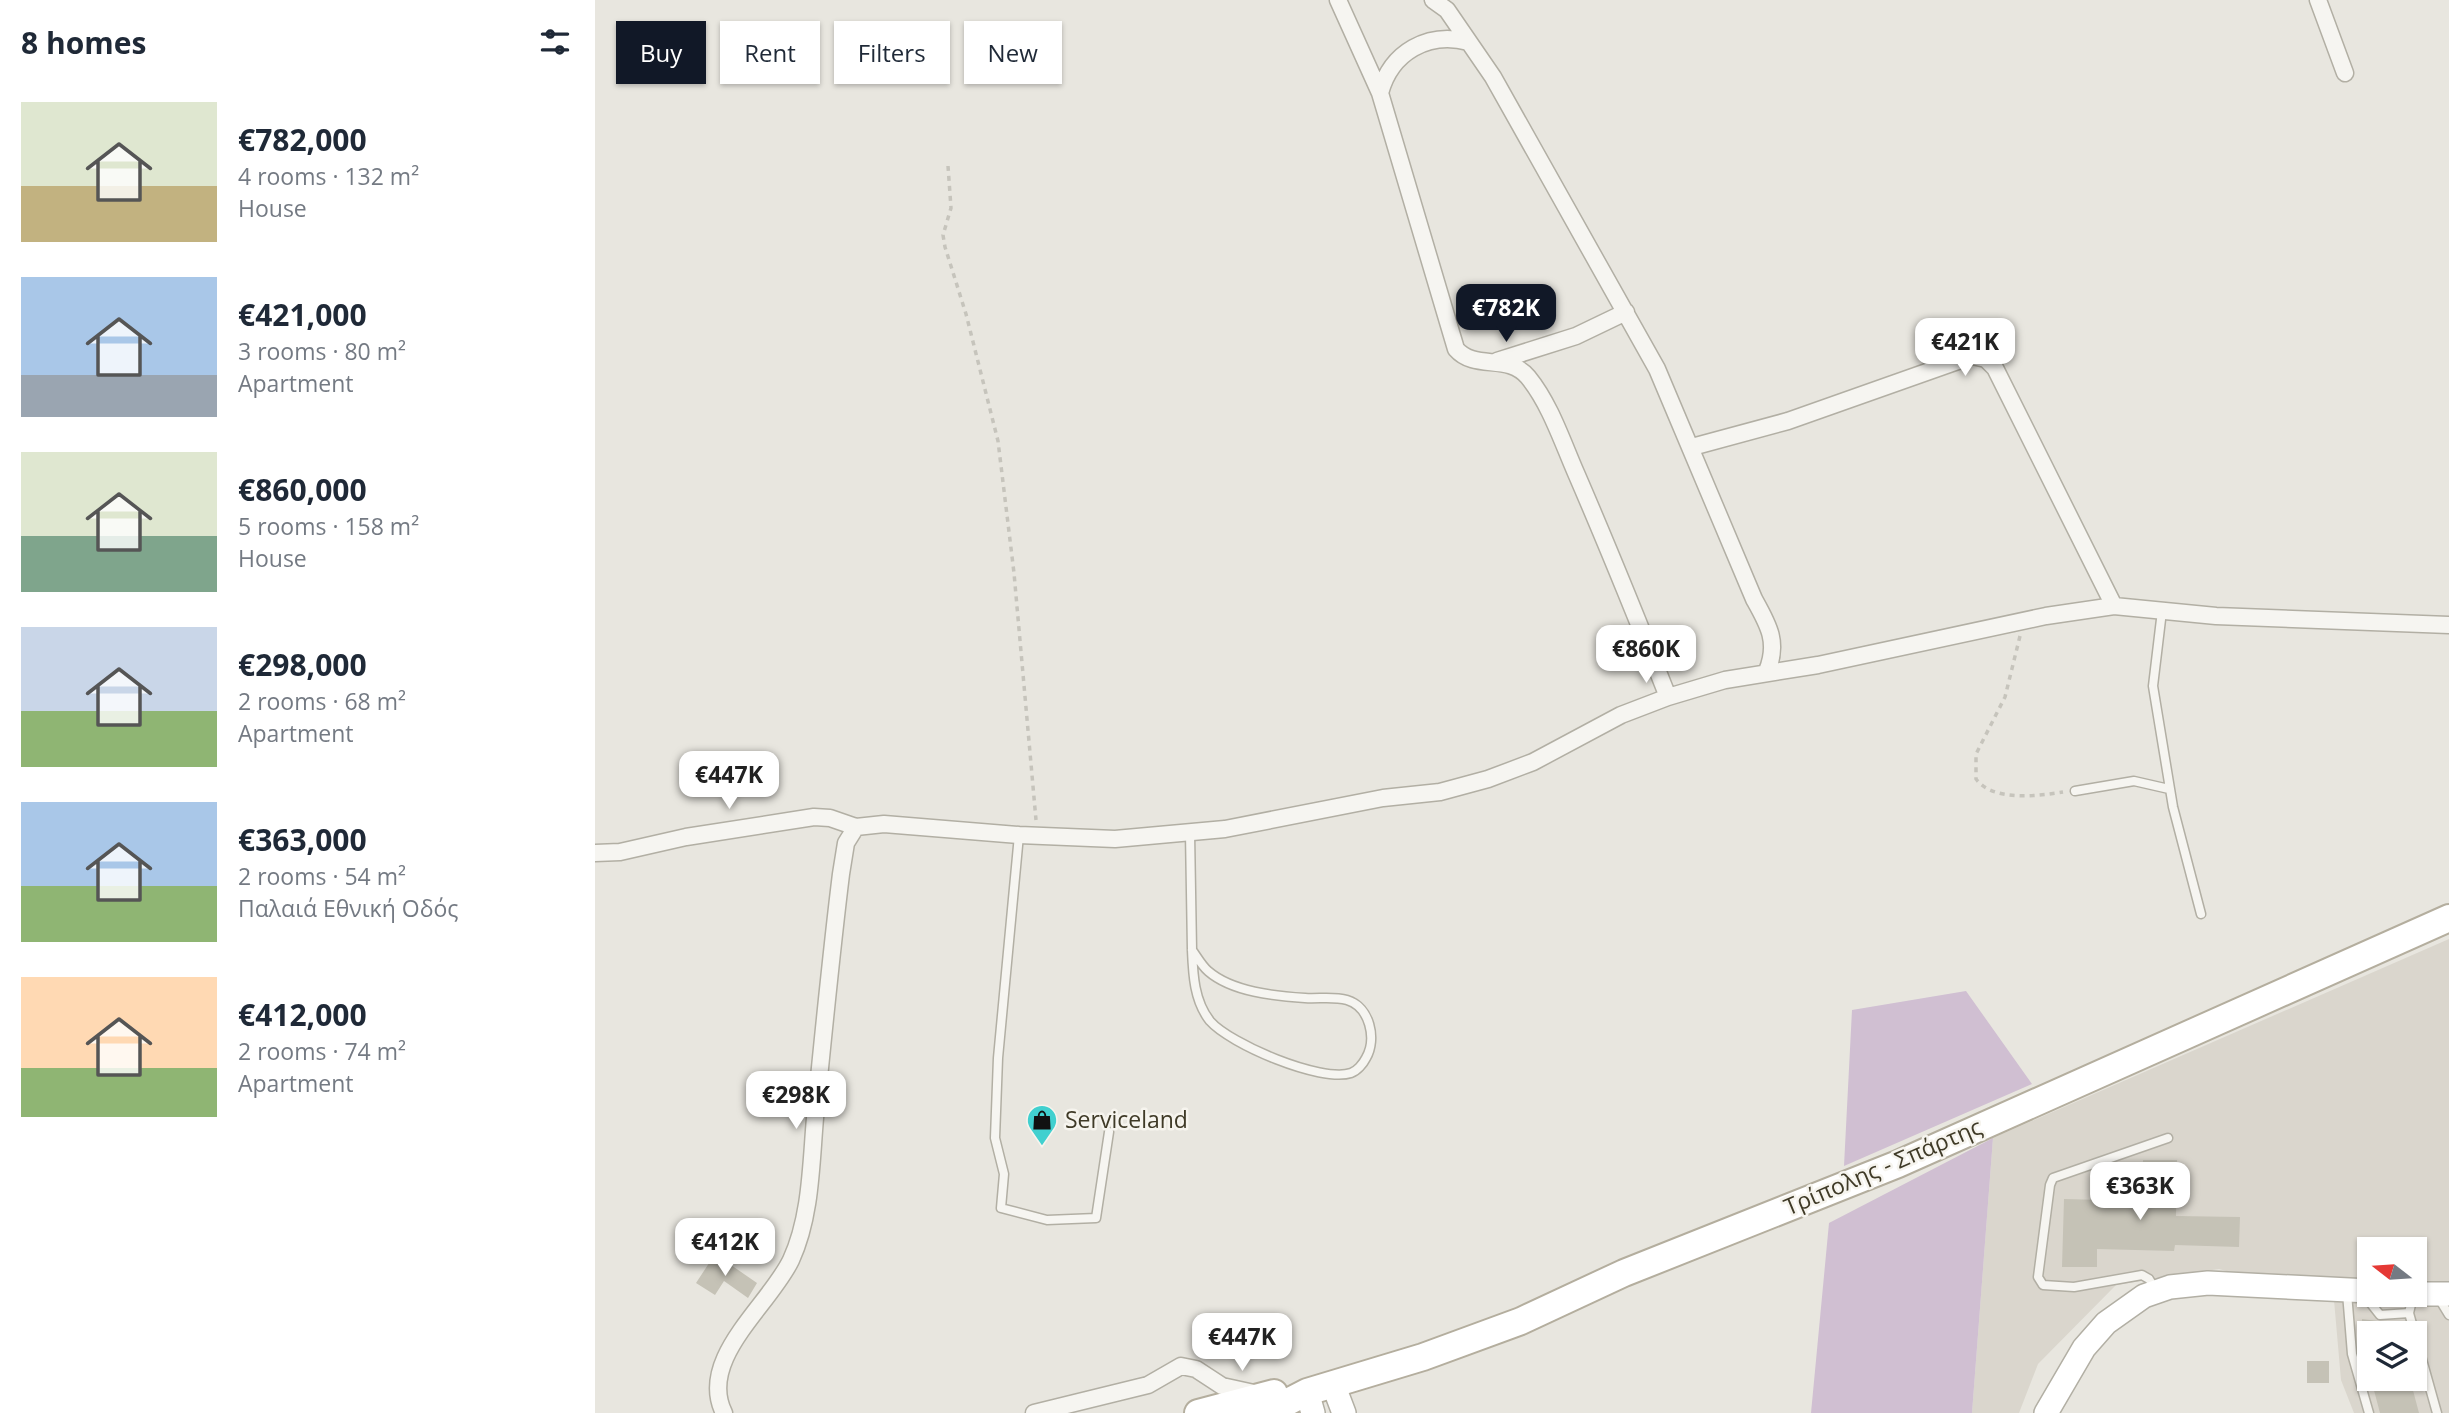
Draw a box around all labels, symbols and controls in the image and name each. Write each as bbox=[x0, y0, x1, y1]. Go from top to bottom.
chip: Buy bbox=[616, 21, 706, 84]
chip: Rent bbox=[720, 21, 820, 84]
chip: Filters bbox=[834, 21, 950, 84]
chip: New bbox=[964, 21, 1062, 84]
text: 8 homes bbox=[21, 22, 146, 63]
icon: filters bbox=[536, 23, 574, 61]
text: €782,000 bbox=[238, 119, 367, 160]
icon: home bbox=[77, 130, 161, 214]
text: 4 rooms · 132 m² bbox=[238, 160, 419, 192]
text: House bbox=[238, 192, 307, 224]
pin: €782K bbox=[1457, 284, 1555, 344]
text: €782K bbox=[1472, 291, 1540, 323]
text: €421,000 bbox=[238, 294, 367, 335]
icon: home bbox=[77, 305, 161, 389]
pin: €421K bbox=[1916, 318, 2014, 378]
text: €421K bbox=[1931, 325, 1999, 357]
text: 3 rooms · 80 m² bbox=[238, 335, 406, 367]
text: Apartment bbox=[238, 367, 354, 399]
text: €860,000 bbox=[238, 469, 367, 510]
icon: home bbox=[77, 480, 161, 564]
text: 5 rooms · 158 m² bbox=[238, 510, 419, 542]
text: House bbox=[238, 542, 307, 574]
pin: €860K bbox=[1597, 626, 1695, 685]
text: €860K bbox=[1612, 632, 1680, 664]
text: €298,000 bbox=[238, 644, 367, 685]
icon: home bbox=[77, 655, 161, 739]
text: 2 rooms · 68 m² bbox=[238, 685, 406, 717]
text: Apartment bbox=[238, 717, 354, 749]
pin: €447K bbox=[680, 752, 778, 811]
text: €447K bbox=[695, 758, 763, 790]
text: €363,000 bbox=[238, 819, 367, 860]
icon: home bbox=[77, 830, 161, 914]
text: 2 rooms · 54 m² bbox=[238, 860, 406, 892]
text: Παλαιά Εθνική Οδός bbox=[238, 892, 458, 924]
text: €412,000 bbox=[238, 994, 367, 1035]
icon: home bbox=[77, 1005, 161, 1089]
text: 2 rooms · 74 m² bbox=[238, 1035, 406, 1067]
text: Apartment bbox=[238, 1067, 354, 1099]
pin: €298K bbox=[747, 1072, 845, 1131]
text: €298K bbox=[762, 1078, 830, 1110]
shop icon: Serviceland bbox=[1025, 1103, 1059, 1147]
place label: Serviceland bbox=[1065, 1103, 1188, 1135]
street label: Τρίπολης - Σπάρτης bbox=[1779, 1110, 1986, 1222]
pin: €363K bbox=[2091, 1162, 2189, 1222]
text: €363K bbox=[2106, 1169, 2174, 1201]
pin: €412K bbox=[676, 1218, 774, 1278]
text: €412K bbox=[691, 1225, 759, 1257]
north arrow bbox=[2357, 1237, 2427, 1307]
map controls bbox=[2357, 1237, 2427, 1391]
pin: €447K bbox=[1193, 1314, 1291, 1373]
text: €447K bbox=[1208, 1320, 1276, 1352]
button: layers bbox=[2357, 1321, 2427, 1391]

